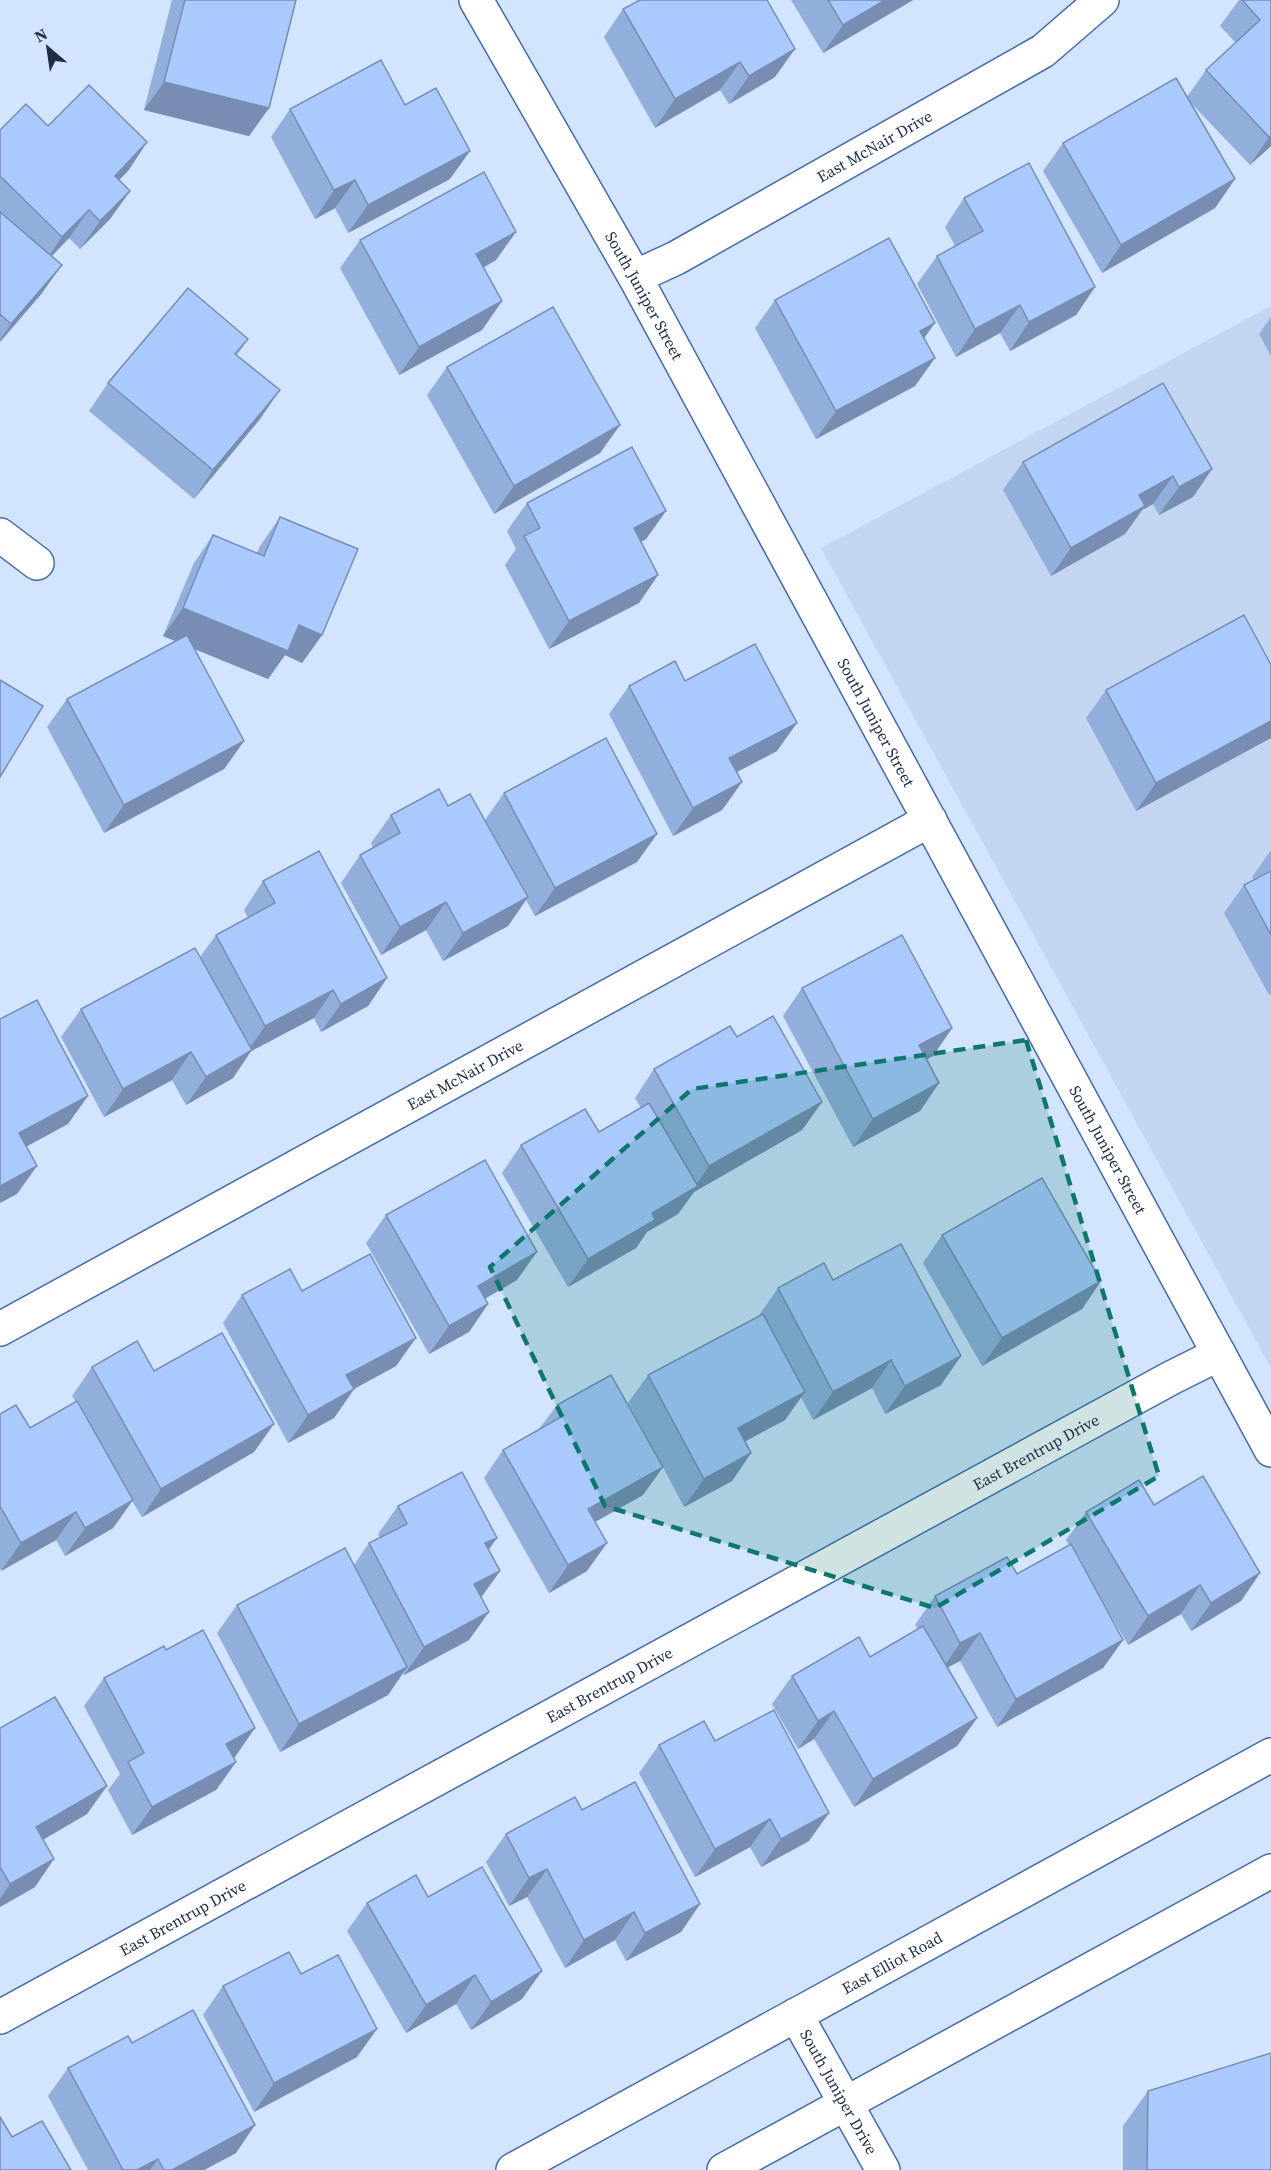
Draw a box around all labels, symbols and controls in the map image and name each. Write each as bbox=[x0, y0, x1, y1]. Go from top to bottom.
north arrow bbox=[18, 18, 78, 78]
text: N bbox=[30, 22, 51, 47]
street label: East McNair Drive bbox=[813, 105, 936, 187]
street label: South Juniper Street bbox=[600, 227, 689, 364]
street label: South Juniper Street bbox=[833, 654, 921, 791]
street label: East McNair Drive bbox=[403, 1034, 527, 1115]
street label: South Juniper Street bbox=[1064, 1081, 1152, 1219]
street label: East Brentrup Drive bbox=[969, 1408, 1103, 1495]
street label: East Brentrup Drive bbox=[542, 1641, 676, 1728]
street label: East Brentrup Drive bbox=[115, 1874, 250, 1961]
street label: East Elliot Road bbox=[838, 1926, 946, 1999]
street label: South Juniper Drive bbox=[795, 2025, 883, 2158]

